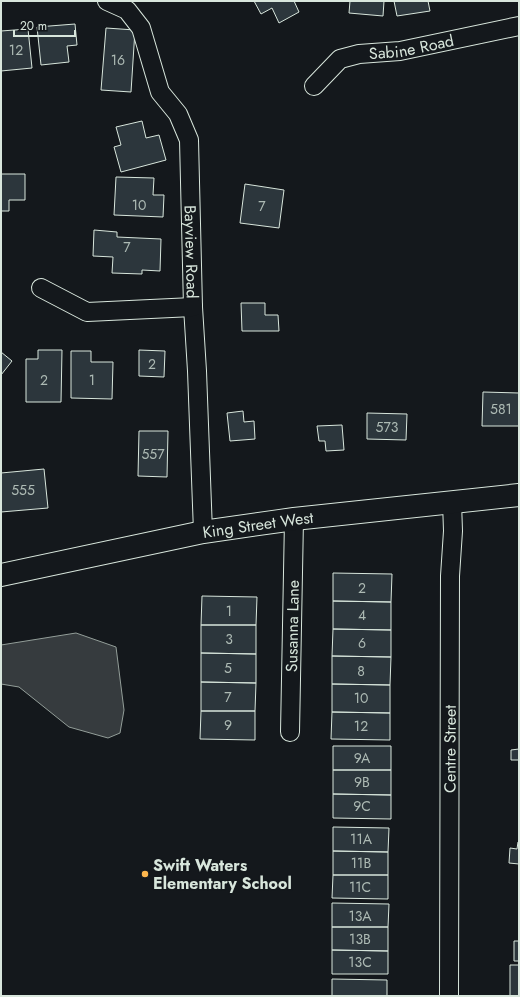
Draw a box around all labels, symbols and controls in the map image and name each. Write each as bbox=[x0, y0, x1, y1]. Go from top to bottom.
scale bar bbox=[14, 12, 75, 38]
text: 20 m bbox=[20, 17, 47, 35]
street label: Sabine Road bbox=[368, 29, 456, 65]
house number: 12 bbox=[9, 40, 23, 60]
house number: 16 bbox=[111, 50, 125, 70]
house number: 10 bbox=[132, 195, 146, 215]
house number: 7 bbox=[258, 196, 266, 216]
street label: Bayview Road bbox=[179, 205, 204, 299]
house number: 7 bbox=[123, 237, 131, 257]
house number: 2 bbox=[148, 354, 156, 374]
house number: 2 bbox=[40, 370, 48, 390]
house number: 1 bbox=[89, 370, 95, 390]
house number: 581 bbox=[490, 399, 512, 419]
house number: 573 bbox=[376, 417, 399, 437]
house number: 557 bbox=[141, 444, 165, 464]
house number: 555 bbox=[11, 480, 35, 500]
street label: King Street West bbox=[201, 505, 315, 543]
house number: 2 bbox=[358, 578, 366, 598]
street label: Susanna Lane bbox=[280, 580, 304, 672]
house number: 1 bbox=[226, 601, 232, 621]
house number: 4 bbox=[358, 605, 366, 625]
house number: 3 bbox=[225, 629, 233, 649]
house number: 6 bbox=[358, 633, 366, 653]
house number: 5 bbox=[224, 658, 232, 678]
house number: 8 bbox=[357, 661, 365, 681]
house number: 7 bbox=[224, 687, 232, 707]
house number: 10 bbox=[354, 688, 368, 708]
street label: Centre Street bbox=[438, 705, 461, 793]
house number: 9 bbox=[224, 715, 232, 735]
house number: 12 bbox=[354, 716, 368, 736]
house number: 9A bbox=[354, 748, 371, 768]
house number: 9B bbox=[354, 772, 370, 792]
house number: 9C bbox=[353, 796, 371, 816]
house number: 11A bbox=[350, 829, 373, 849]
house number: 11B bbox=[351, 853, 371, 873]
place label: Swift Waters Elementary School bbox=[153, 854, 292, 895]
marker: Swift Waters Elementary School bbox=[140, 869, 150, 879]
house number: 11C bbox=[349, 877, 371, 897]
house number: 13A bbox=[349, 906, 372, 926]
house number: 13B bbox=[349, 929, 371, 949]
house number: 13C bbox=[348, 952, 372, 972]

